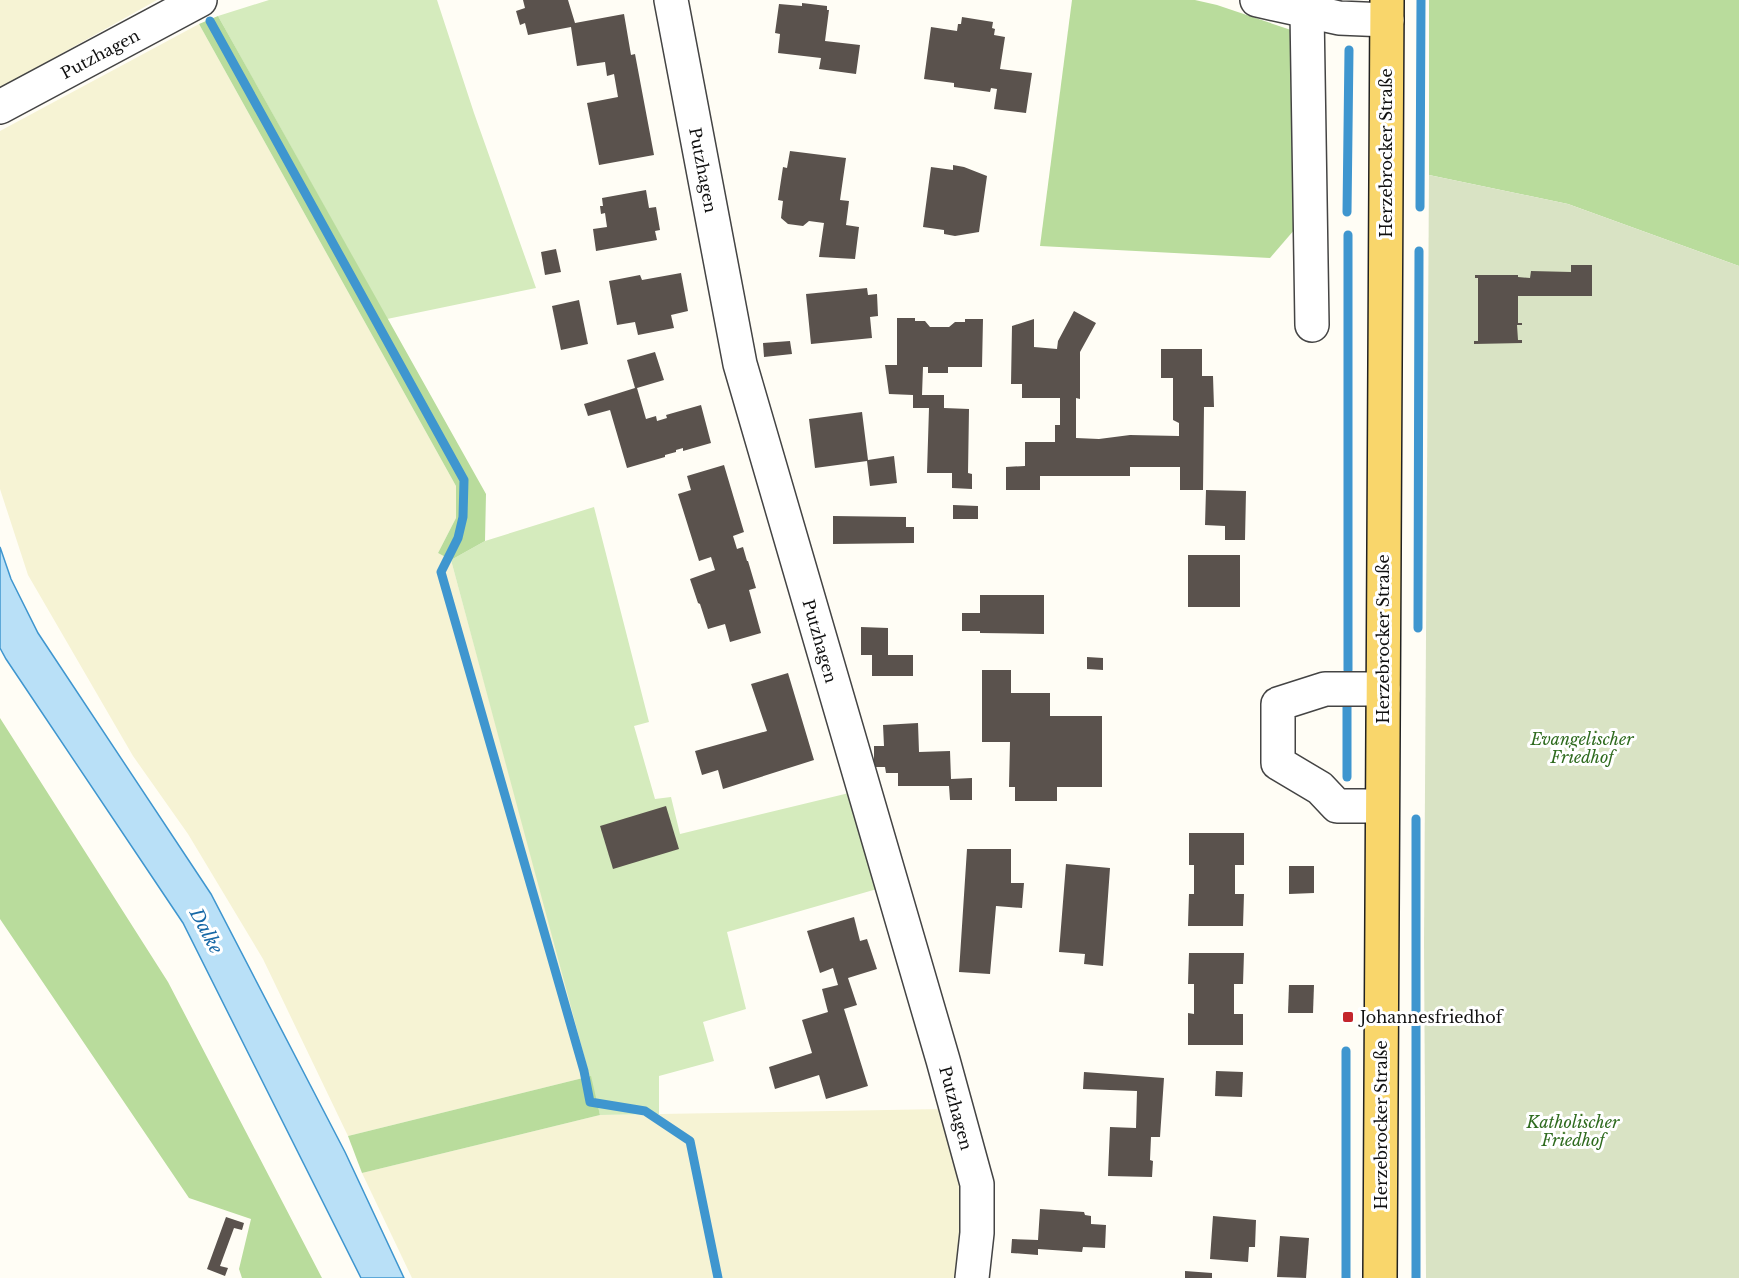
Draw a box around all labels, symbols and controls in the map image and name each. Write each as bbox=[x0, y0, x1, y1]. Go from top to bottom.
street label: Putzhagen bbox=[57, 25, 143, 83]
street label: Herzebrocker Straße bbox=[1376, 68, 1396, 238]
street label: Putzhagen bbox=[685, 126, 721, 214]
street label: Herzebrocker Straße bbox=[1373, 554, 1393, 724]
street label: Putzhagen bbox=[799, 597, 841, 685]
park label: Evangelischer Friedhof bbox=[1529, 729, 1634, 767]
water label: Dalke bbox=[184, 904, 227, 957]
place label: Johannesfriedhof bbox=[1358, 1007, 1505, 1027]
marker: Johannesfriedhof bbox=[1341, 1010, 1355, 1024]
street label: Herzebrocker Straße bbox=[1371, 1040, 1391, 1210]
street label: Putzhagen bbox=[935, 1064, 977, 1152]
park label: Katholischer Friedhof bbox=[1526, 1112, 1620, 1150]

